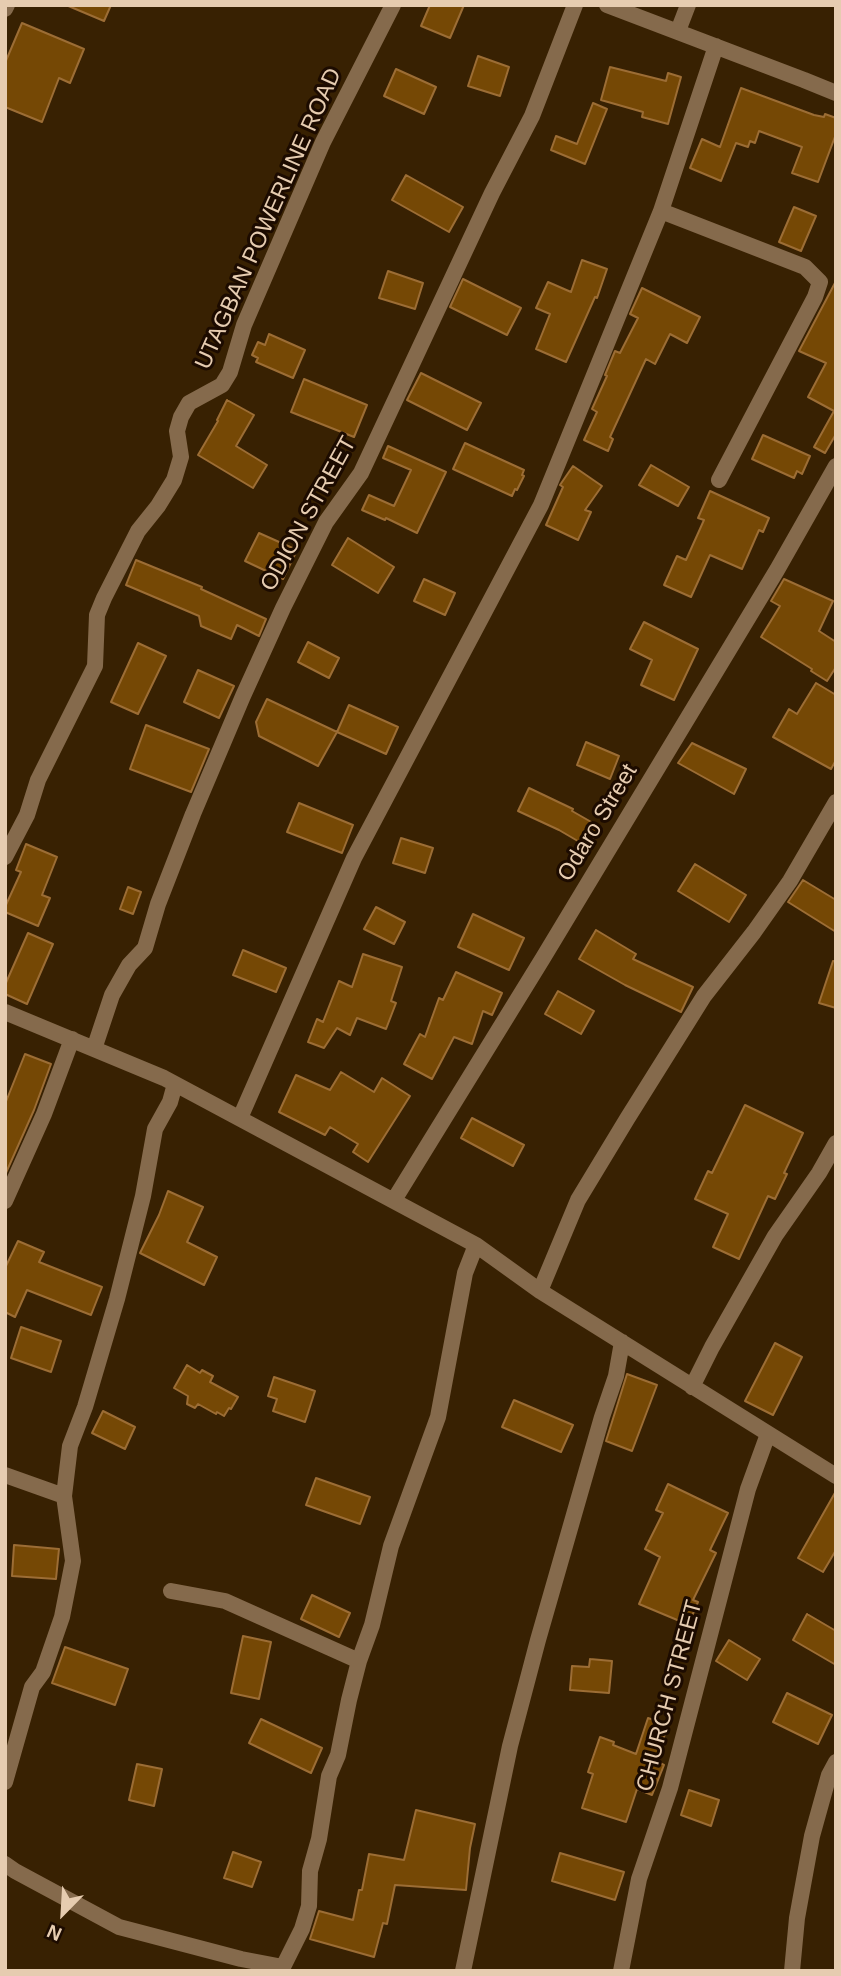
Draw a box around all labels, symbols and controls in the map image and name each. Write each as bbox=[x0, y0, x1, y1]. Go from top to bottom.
street label: UTAGBAN POWERLINE ROAD bbox=[190, 64, 348, 374]
street label: ODION STREET bbox=[255, 432, 363, 596]
street label: Odaro Street bbox=[552, 759, 644, 887]
street label: CHURCH STREET bbox=[631, 1597, 709, 1795]
north arrow bbox=[28, 1878, 98, 1948]
text: N bbox=[44, 1920, 65, 1945]

